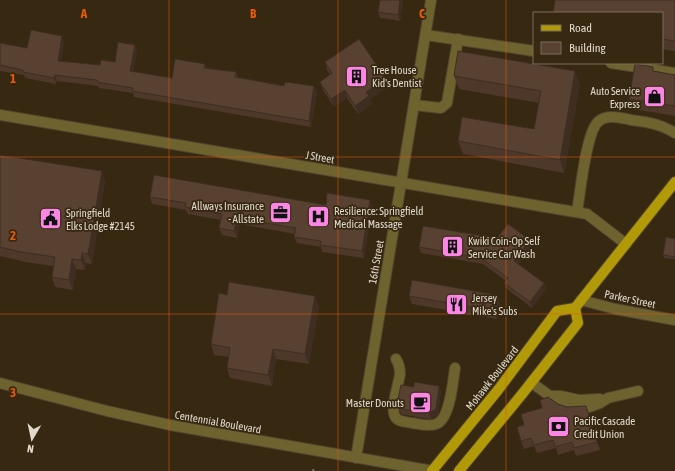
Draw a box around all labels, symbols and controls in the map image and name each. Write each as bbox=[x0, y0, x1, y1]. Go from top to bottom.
text: A bbox=[80, 6, 88, 21]
text: B bbox=[250, 6, 257, 21]
text: C bbox=[419, 6, 425, 21]
legend bbox=[533, 12, 663, 64]
text: Road bbox=[569, 21, 592, 35]
text: Building bbox=[569, 41, 607, 55]
building icon: Tree House Kid's Dentist bbox=[343, 63, 369, 89]
place label: Tree House Kid's Dentist bbox=[372, 64, 422, 89]
text: 1 bbox=[10, 71, 16, 86]
shop icon: Auto Service Express bbox=[642, 84, 668, 110]
place label: Auto Service Express bbox=[591, 85, 640, 110]
street label: J Street bbox=[305, 149, 335, 165]
office icon: Allways Insurance - Allstate bbox=[267, 199, 293, 225]
place label: Allways Insurance - Allstate bbox=[192, 200, 264, 225]
hospital icon: Resilience: Springfield Medical Massage bbox=[305, 204, 331, 230]
place label: Resilience: Springfield Medical Massage bbox=[334, 205, 423, 230]
public building icon: Springfield Elks Lodge #2145 bbox=[37, 206, 63, 232]
place label: Springfield Elks Lodge #2145 bbox=[66, 207, 135, 232]
text: 2 bbox=[10, 228, 16, 243]
building icon: Kwiki Coin-Op Self Service Car Wash bbox=[439, 234, 465, 260]
place label: Kwiki Coin-Op Self Service Car Wash bbox=[468, 235, 540, 260]
street label: 16th Street bbox=[366, 239, 386, 285]
street label: Parker Street bbox=[603, 288, 657, 310]
restaurant icon: Jersey Mike's Subs bbox=[443, 291, 469, 317]
place label: Jersey Mike's Subs bbox=[472, 292, 518, 317]
street label: Mohawk Boulevard bbox=[463, 344, 521, 412]
text: 3 bbox=[10, 385, 16, 400]
cafe icon: Master Donuts bbox=[407, 390, 433, 416]
place label: Master Donuts bbox=[346, 397, 404, 409]
street label: Centennial Boulevard bbox=[174, 408, 262, 436]
bank icon: Pacific Cascade Credit Union bbox=[546, 414, 572, 440]
place label: Pacific Cascade Credit Union bbox=[574, 415, 635, 440]
north arrow bbox=[12, 419, 52, 459]
text: N bbox=[26, 442, 35, 455]

